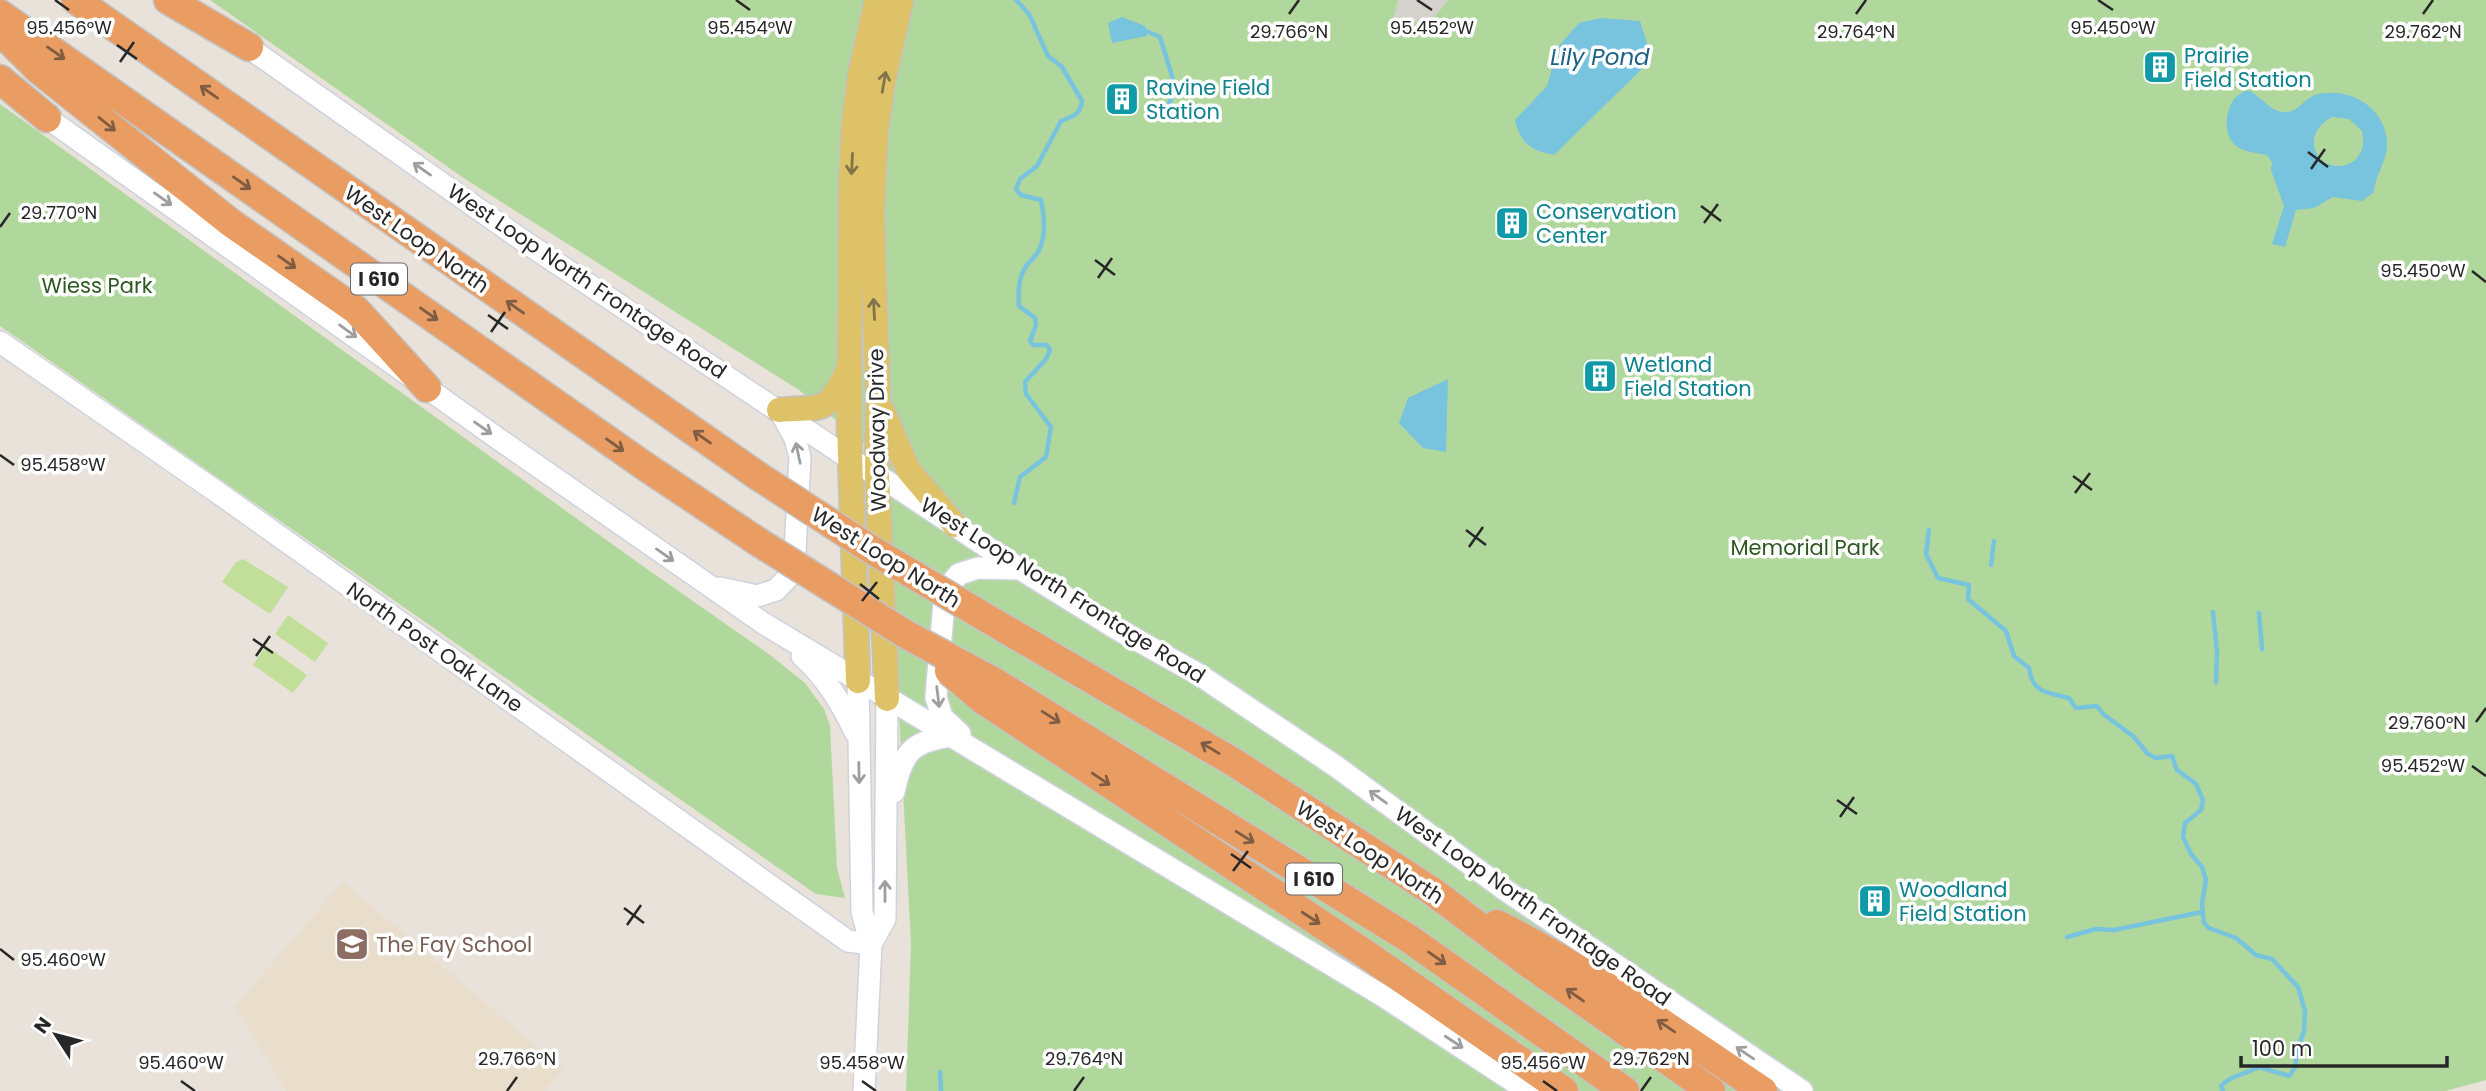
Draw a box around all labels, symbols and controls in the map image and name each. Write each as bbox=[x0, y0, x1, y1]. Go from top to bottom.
text: 95.456°W bbox=[26, 15, 112, 40]
text: 95.454°W bbox=[707, 15, 793, 40]
text: 95.452°W bbox=[1390, 15, 1475, 40]
text: 95.450°W bbox=[2070, 15, 2156, 40]
text: 29.766°N bbox=[1250, 19, 1328, 44]
text: 29.764°N bbox=[1817, 19, 1895, 44]
text: 29.762°N bbox=[2384, 19, 2462, 44]
water label: Lily Pond bbox=[1550, 41, 1650, 73]
place label: Prairie Field Station bbox=[2184, 41, 2312, 94]
one-way arrow bbox=[46, 46, 65, 60]
building icon: Prairie Field Station bbox=[2141, 48, 2179, 86]
one-way arrow bbox=[878, 71, 891, 94]
place label: Ravine Field Station bbox=[1146, 73, 1270, 126]
building icon: Ravine Field Station bbox=[1103, 80, 1141, 118]
one-way arrow bbox=[200, 85, 219, 99]
one-way arrow bbox=[97, 116, 115, 132]
one-way arrow bbox=[846, 152, 859, 175]
one-way arrow bbox=[413, 162, 432, 176]
one-way arrow bbox=[232, 176, 251, 190]
street label: West Loop North Frontage Road bbox=[442, 176, 732, 386]
street label: West Loop North bbox=[339, 178, 495, 300]
one-way arrow bbox=[153, 192, 172, 206]
place label: Conservation Center bbox=[1536, 197, 1677, 250]
text: 29.770°N bbox=[21, 200, 97, 225]
building icon: Conservation Center bbox=[1493, 204, 1531, 242]
one-way arrow bbox=[277, 255, 296, 269]
text: 95.450°W bbox=[2380, 258, 2466, 283]
road number: I 610 bbox=[351, 264, 407, 294]
park label: Wiess Park bbox=[41, 271, 153, 300]
one-way arrow bbox=[867, 298, 880, 321]
one-way arrow bbox=[506, 300, 525, 314]
one-way arrow bbox=[419, 307, 438, 321]
one-way arrow bbox=[338, 324, 357, 338]
street label: Woodway Drive bbox=[861, 348, 893, 512]
place label: Wetland Field Station bbox=[1624, 350, 1752, 403]
building icon: Wetland Field Station bbox=[1581, 357, 1619, 395]
one-way arrow bbox=[473, 420, 492, 435]
one-way arrow bbox=[693, 430, 712, 444]
one-way arrow bbox=[605, 438, 624, 452]
one-way arrow bbox=[791, 442, 805, 465]
text: 95.458°W bbox=[20, 452, 106, 477]
street label: West Loop North Frontage Road bbox=[915, 490, 1211, 690]
street label: West Loop North bbox=[806, 499, 966, 615]
park label: Memorial Park bbox=[1730, 533, 1880, 562]
one-way arrow bbox=[655, 548, 674, 562]
street label: North Post Oak Lane bbox=[341, 575, 529, 719]
one-way arrow bbox=[932, 685, 945, 708]
text: 29.760°N bbox=[2388, 710, 2466, 735]
one-way arrow bbox=[1041, 711, 1061, 725]
one-way arrow bbox=[1201, 741, 1221, 755]
text: 95.452°W bbox=[2381, 753, 2466, 778]
one-way arrow bbox=[853, 762, 866, 785]
one-way arrow bbox=[1091, 772, 1110, 786]
one-way arrow bbox=[1368, 790, 1387, 805]
street label: West Loop North bbox=[1291, 793, 1449, 911]
street label: West Loop North Frontage Road bbox=[1389, 799, 1677, 1013]
one-way arrow bbox=[1234, 830, 1254, 844]
road number: I 610 bbox=[1286, 864, 1342, 894]
place label: Woodland Field Station bbox=[1899, 875, 2027, 928]
one-way arrow bbox=[879, 880, 892, 903]
building icon: Woodland Field Station bbox=[1856, 882, 1894, 920]
one-way arrow bbox=[1301, 911, 1320, 926]
school or university icon: The Fay School bbox=[333, 925, 371, 963]
place label: The Fay School bbox=[376, 930, 532, 959]
text: 95.460°W bbox=[20, 947, 106, 972]
one-way arrow bbox=[1427, 951, 1446, 965]
one-way arrow bbox=[1566, 988, 1585, 1003]
north arrow bbox=[21, 1000, 91, 1070]
text: N bbox=[28, 1012, 58, 1039]
one-way arrow bbox=[1657, 1019, 1676, 1033]
scale bar bbox=[2241, 1024, 2448, 1068]
text: 100 m bbox=[2252, 1034, 2312, 1063]
one-way arrow bbox=[1443, 1035, 1463, 1049]
text: 29.766°N bbox=[478, 1046, 556, 1071]
text: 29.764°N bbox=[1045, 1046, 1123, 1071]
text: 29.762°N bbox=[1612, 1046, 1690, 1071]
one-way arrow bbox=[1736, 1046, 1755, 1060]
text: 95.460°W bbox=[138, 1050, 224, 1075]
text: 95.458°W bbox=[819, 1050, 905, 1075]
text: 95.456°W bbox=[1500, 1050, 1586, 1075]

